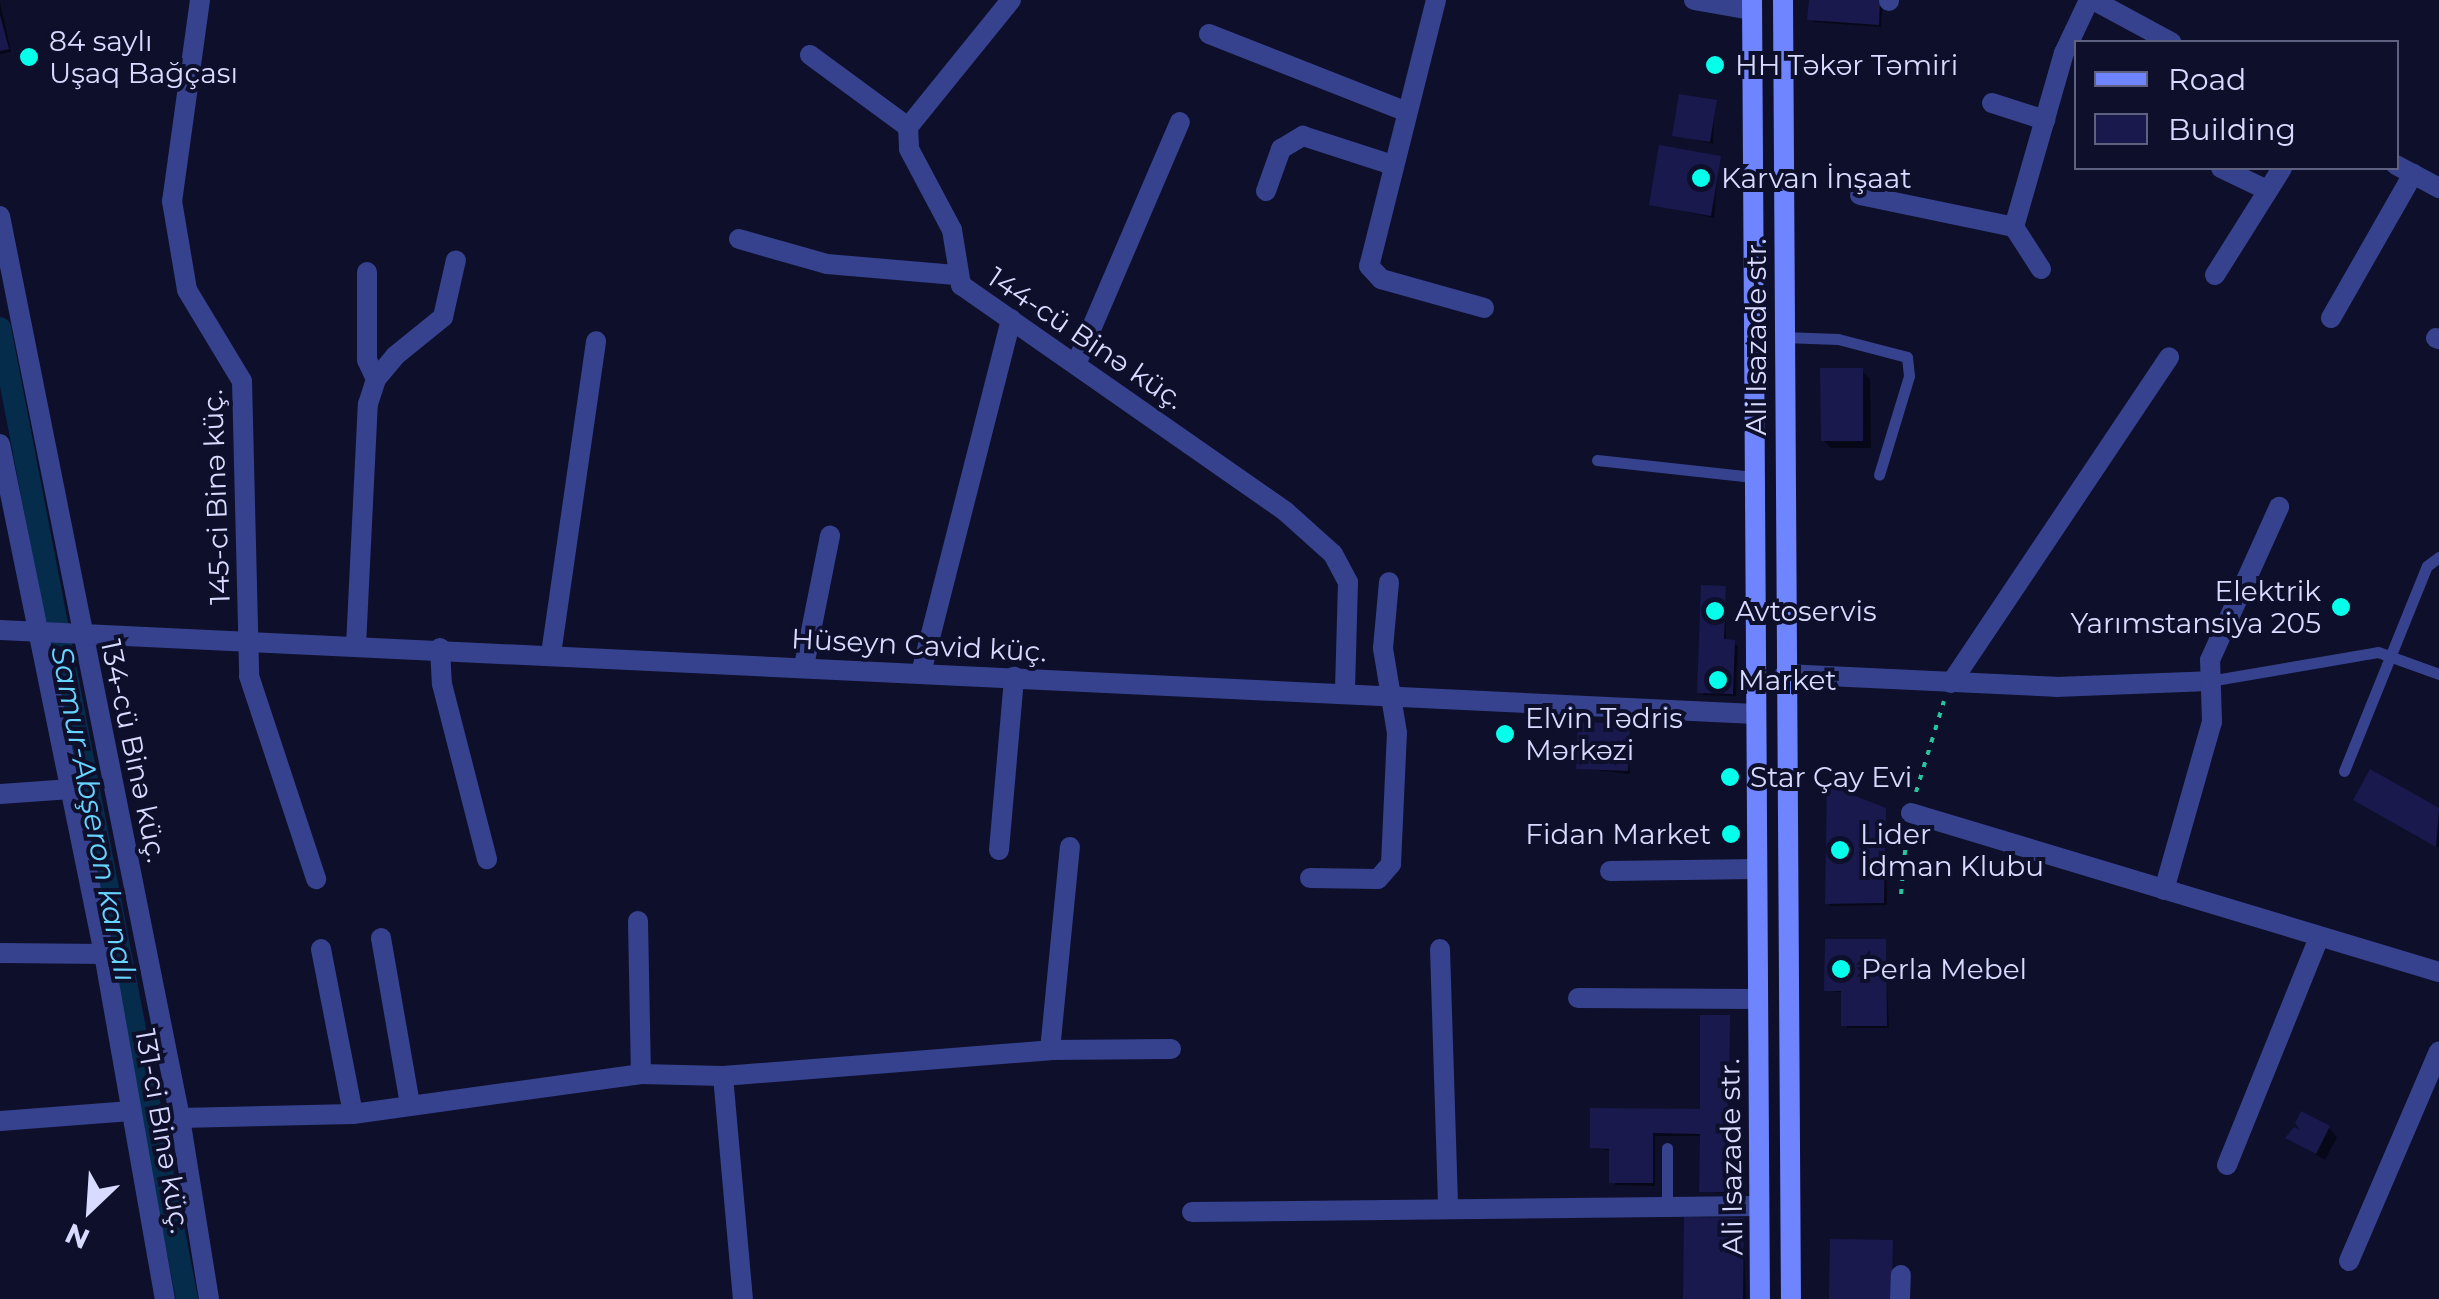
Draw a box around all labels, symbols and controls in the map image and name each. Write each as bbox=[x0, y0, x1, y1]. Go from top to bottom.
place label: 84 saylı Uşaq Bağçası bbox=[49, 24, 238, 90]
legend bbox=[2074, 40, 2399, 170]
marker: 84 saylı Uşaq Bağçası bbox=[18, 46, 40, 68]
place label: HH Təkər Təmiri bbox=[1735, 48, 1958, 82]
marker: HH Təkər Təmiri bbox=[1704, 54, 1726, 76]
text: Road bbox=[2168, 61, 2246, 98]
text: Building bbox=[2168, 111, 2296, 148]
place label: Karvan İnşaat bbox=[1721, 161, 1912, 195]
marker: Karvan İnşaat bbox=[1690, 167, 1712, 189]
street label: Ali Isazade str. bbox=[1739, 238, 1773, 436]
street label: 144-cü Binə küç. bbox=[981, 260, 1191, 416]
street label: 145-ci Binə küç. bbox=[195, 389, 237, 605]
place label: Elektrik Yarımstansiya 205 bbox=[2071, 574, 2321, 640]
place label: Avtoservis bbox=[1735, 594, 1877, 628]
marker: Elektrik Yarımstansiya 205 bbox=[2330, 596, 2352, 618]
marker: Avtoservis bbox=[1704, 600, 1726, 622]
street label: Hüseyn Cavid küç. bbox=[790, 622, 1048, 668]
street label: 134-cü Binə küç. bbox=[94, 637, 174, 865]
water label: Samur-Abşeron kanalı bbox=[43, 643, 143, 985]
place label: Market bbox=[1738, 663, 1837, 697]
marker: Market bbox=[1707, 669, 1729, 691]
place label: Elvin Tədris Mərkəzi bbox=[1525, 701, 1683, 767]
marker: Elvin Tədris Mərkəzi bbox=[1494, 723, 1516, 745]
place label: Star Çay Evi bbox=[1750, 760, 1912, 794]
marker: Star Çay Evi bbox=[1719, 766, 1741, 788]
place label: Fidan Market bbox=[1525, 817, 1711, 851]
place label: Lider İdman Klubu bbox=[1860, 817, 2044, 883]
marker: Fidan Market bbox=[1720, 823, 1742, 845]
marker: Lider İdman Klubu bbox=[1829, 839, 1851, 861]
place label: Perla Mebel bbox=[1861, 952, 2027, 986]
marker: Perla Mebel bbox=[1830, 958, 1852, 980]
street label: 131-ci Binə küç. bbox=[129, 1026, 197, 1236]
street label: Ali Isazade str. bbox=[1712, 1058, 1750, 1256]
north arrow bbox=[40, 1159, 140, 1259]
text: N bbox=[60, 1216, 95, 1256]

